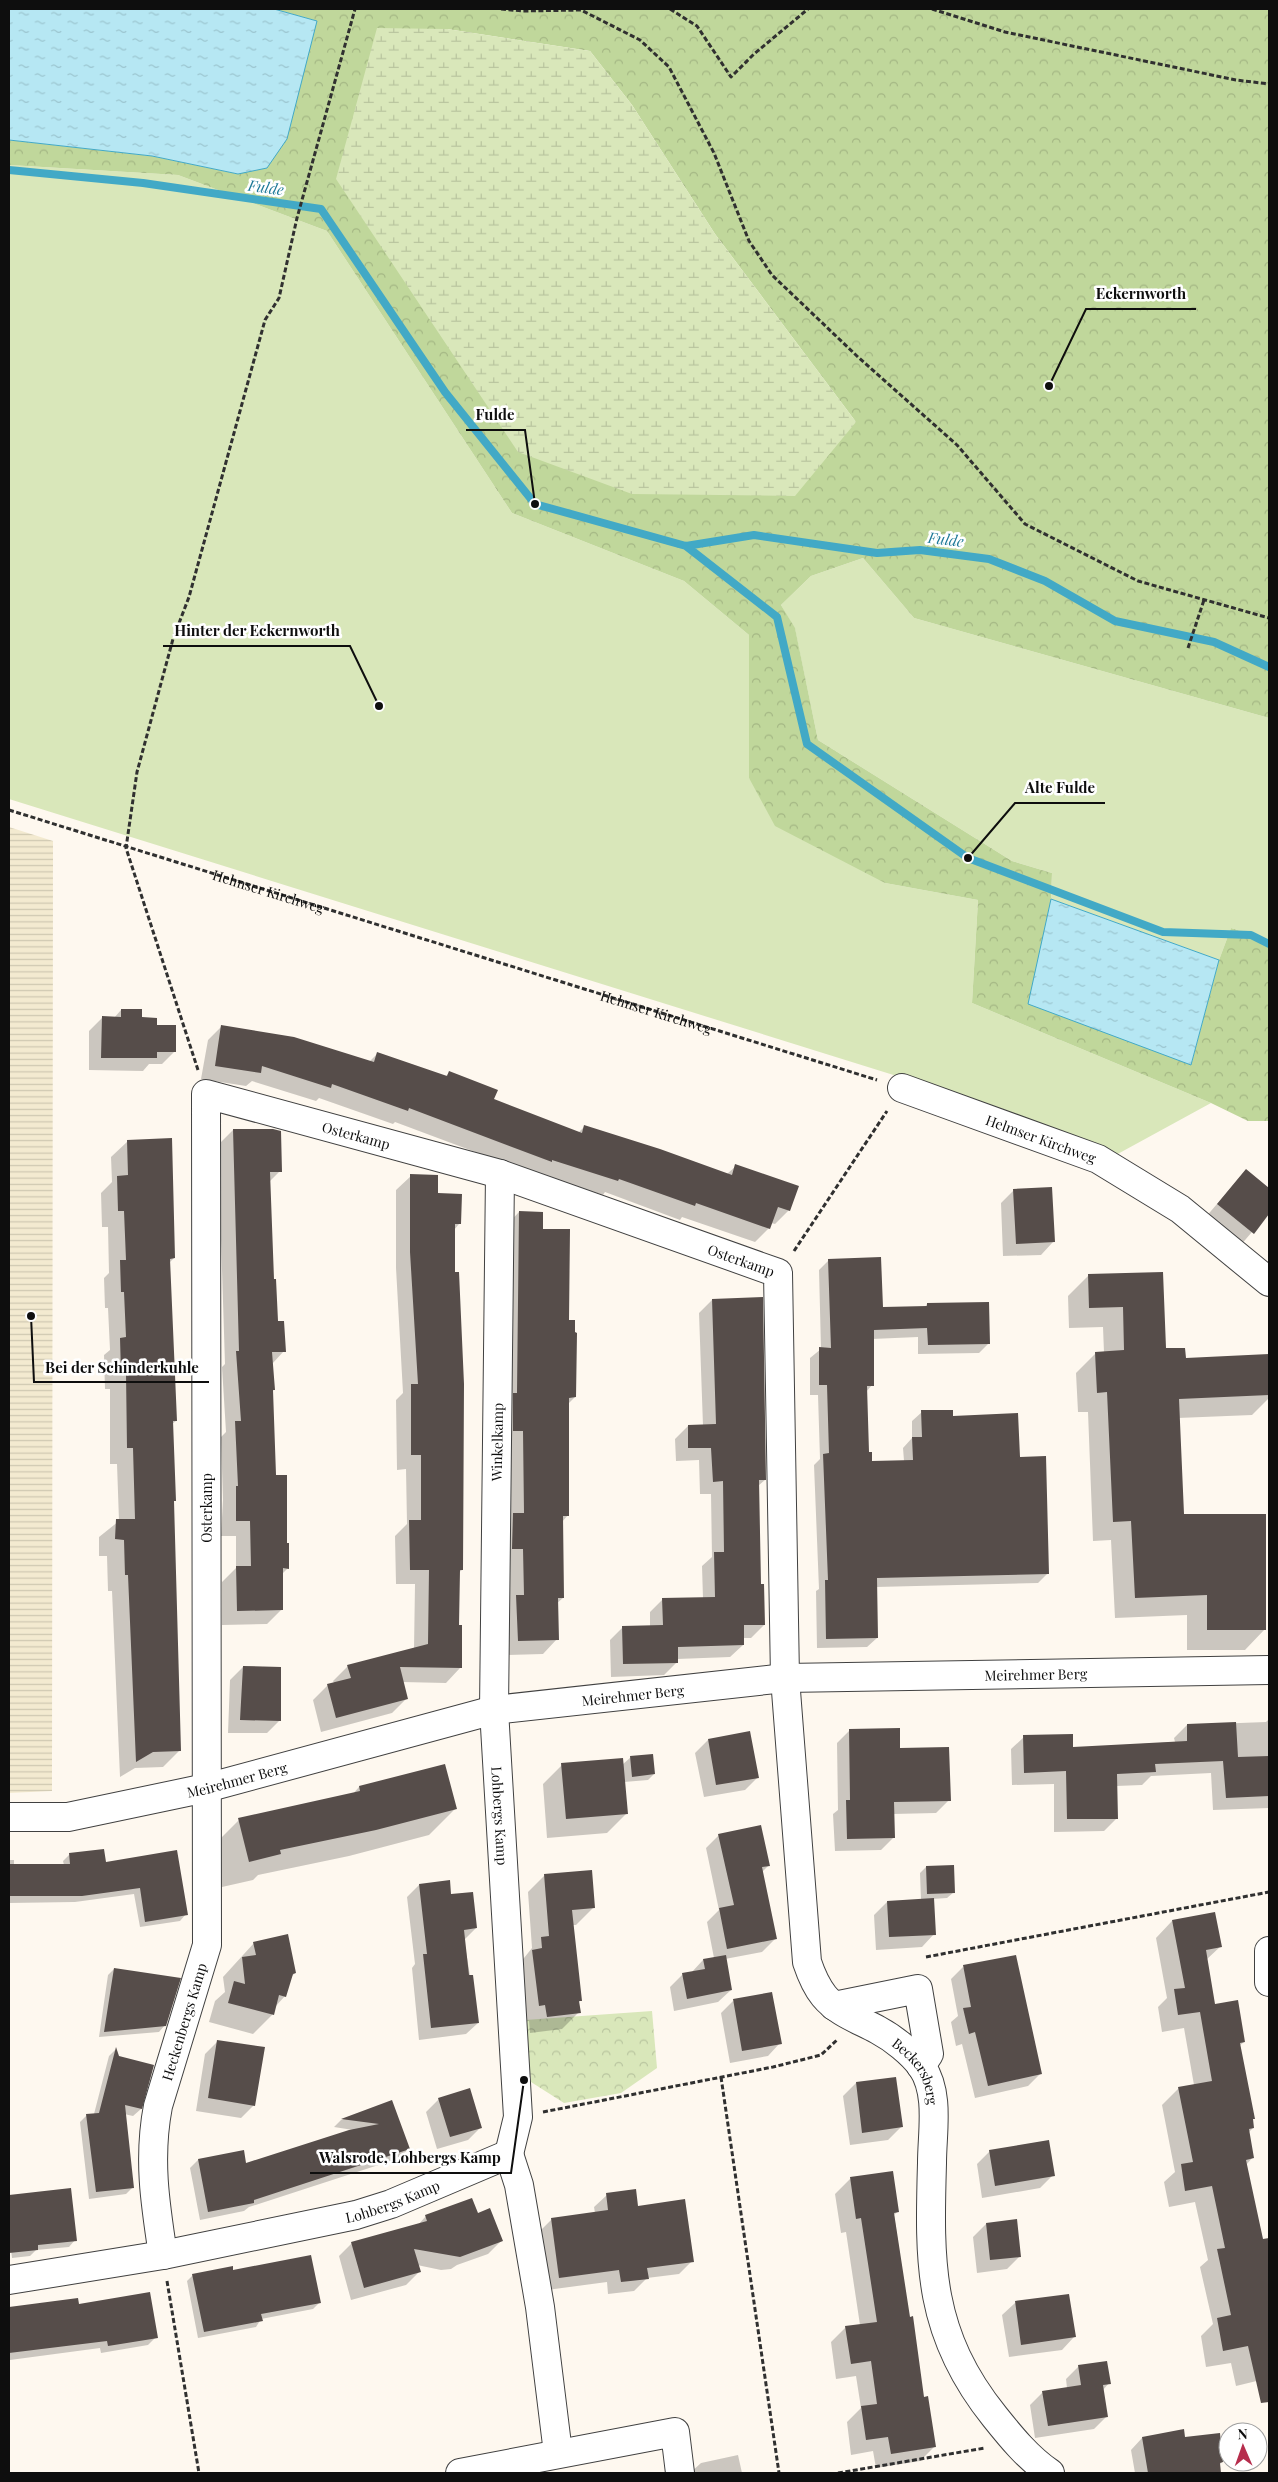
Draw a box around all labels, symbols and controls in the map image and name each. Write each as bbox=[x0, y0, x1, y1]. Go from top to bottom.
water label: Fulde bbox=[246, 174, 286, 199]
callout: Eckernworth bbox=[1086, 279, 1196, 309]
text: Eckernworth bbox=[1096, 283, 1186, 303]
callout: Fulde bbox=[466, 400, 525, 430]
text: Fulde bbox=[475, 404, 515, 424]
water label: Fulde bbox=[926, 527, 966, 551]
callout: Hinter der Eckernworth bbox=[163, 616, 350, 646]
text: Hinter der Eckernworth bbox=[174, 620, 340, 640]
callout: Alte Fulde bbox=[1015, 773, 1105, 803]
text: Alte Fulde bbox=[1024, 777, 1095, 797]
street label: Helmser Kirchweg bbox=[211, 864, 328, 917]
street label: Helmser Kirchweg bbox=[598, 985, 715, 1038]
street label: Helmser Kirchweg bbox=[983, 1110, 1099, 1167]
street label: Osterkamp bbox=[320, 1117, 392, 1153]
street label: Osterkamp bbox=[705, 1239, 777, 1281]
callout: Bei der Schinderkuhle bbox=[34, 1352, 209, 1382]
text: Bei der Schinderkuhle bbox=[45, 1357, 199, 1377]
street label: Winkelkamp bbox=[487, 1403, 507, 1482]
street label: Osterkamp bbox=[197, 1473, 216, 1543]
street label: Meirehmer Berg bbox=[984, 1663, 1088, 1684]
street label: Meirehmer Berg bbox=[581, 1680, 686, 1710]
street label: Meirehmer Berg bbox=[185, 1757, 290, 1801]
street label: Lohbergs Kamp bbox=[488, 1766, 513, 1866]
street label: Heckenbergs Kamp bbox=[157, 1961, 211, 2083]
street label: Beckersberg bbox=[889, 2033, 943, 2106]
callout: Walsrode, Lohbergs Kamp bbox=[310, 2143, 511, 2173]
text: Walsrode, Lohbergs Kamp bbox=[318, 2147, 501, 2167]
street label: Lohbergs Kamp bbox=[344, 2175, 442, 2226]
north arrow bbox=[1218, 2422, 1268, 2472]
text: N bbox=[1237, 2424, 1248, 2443]

